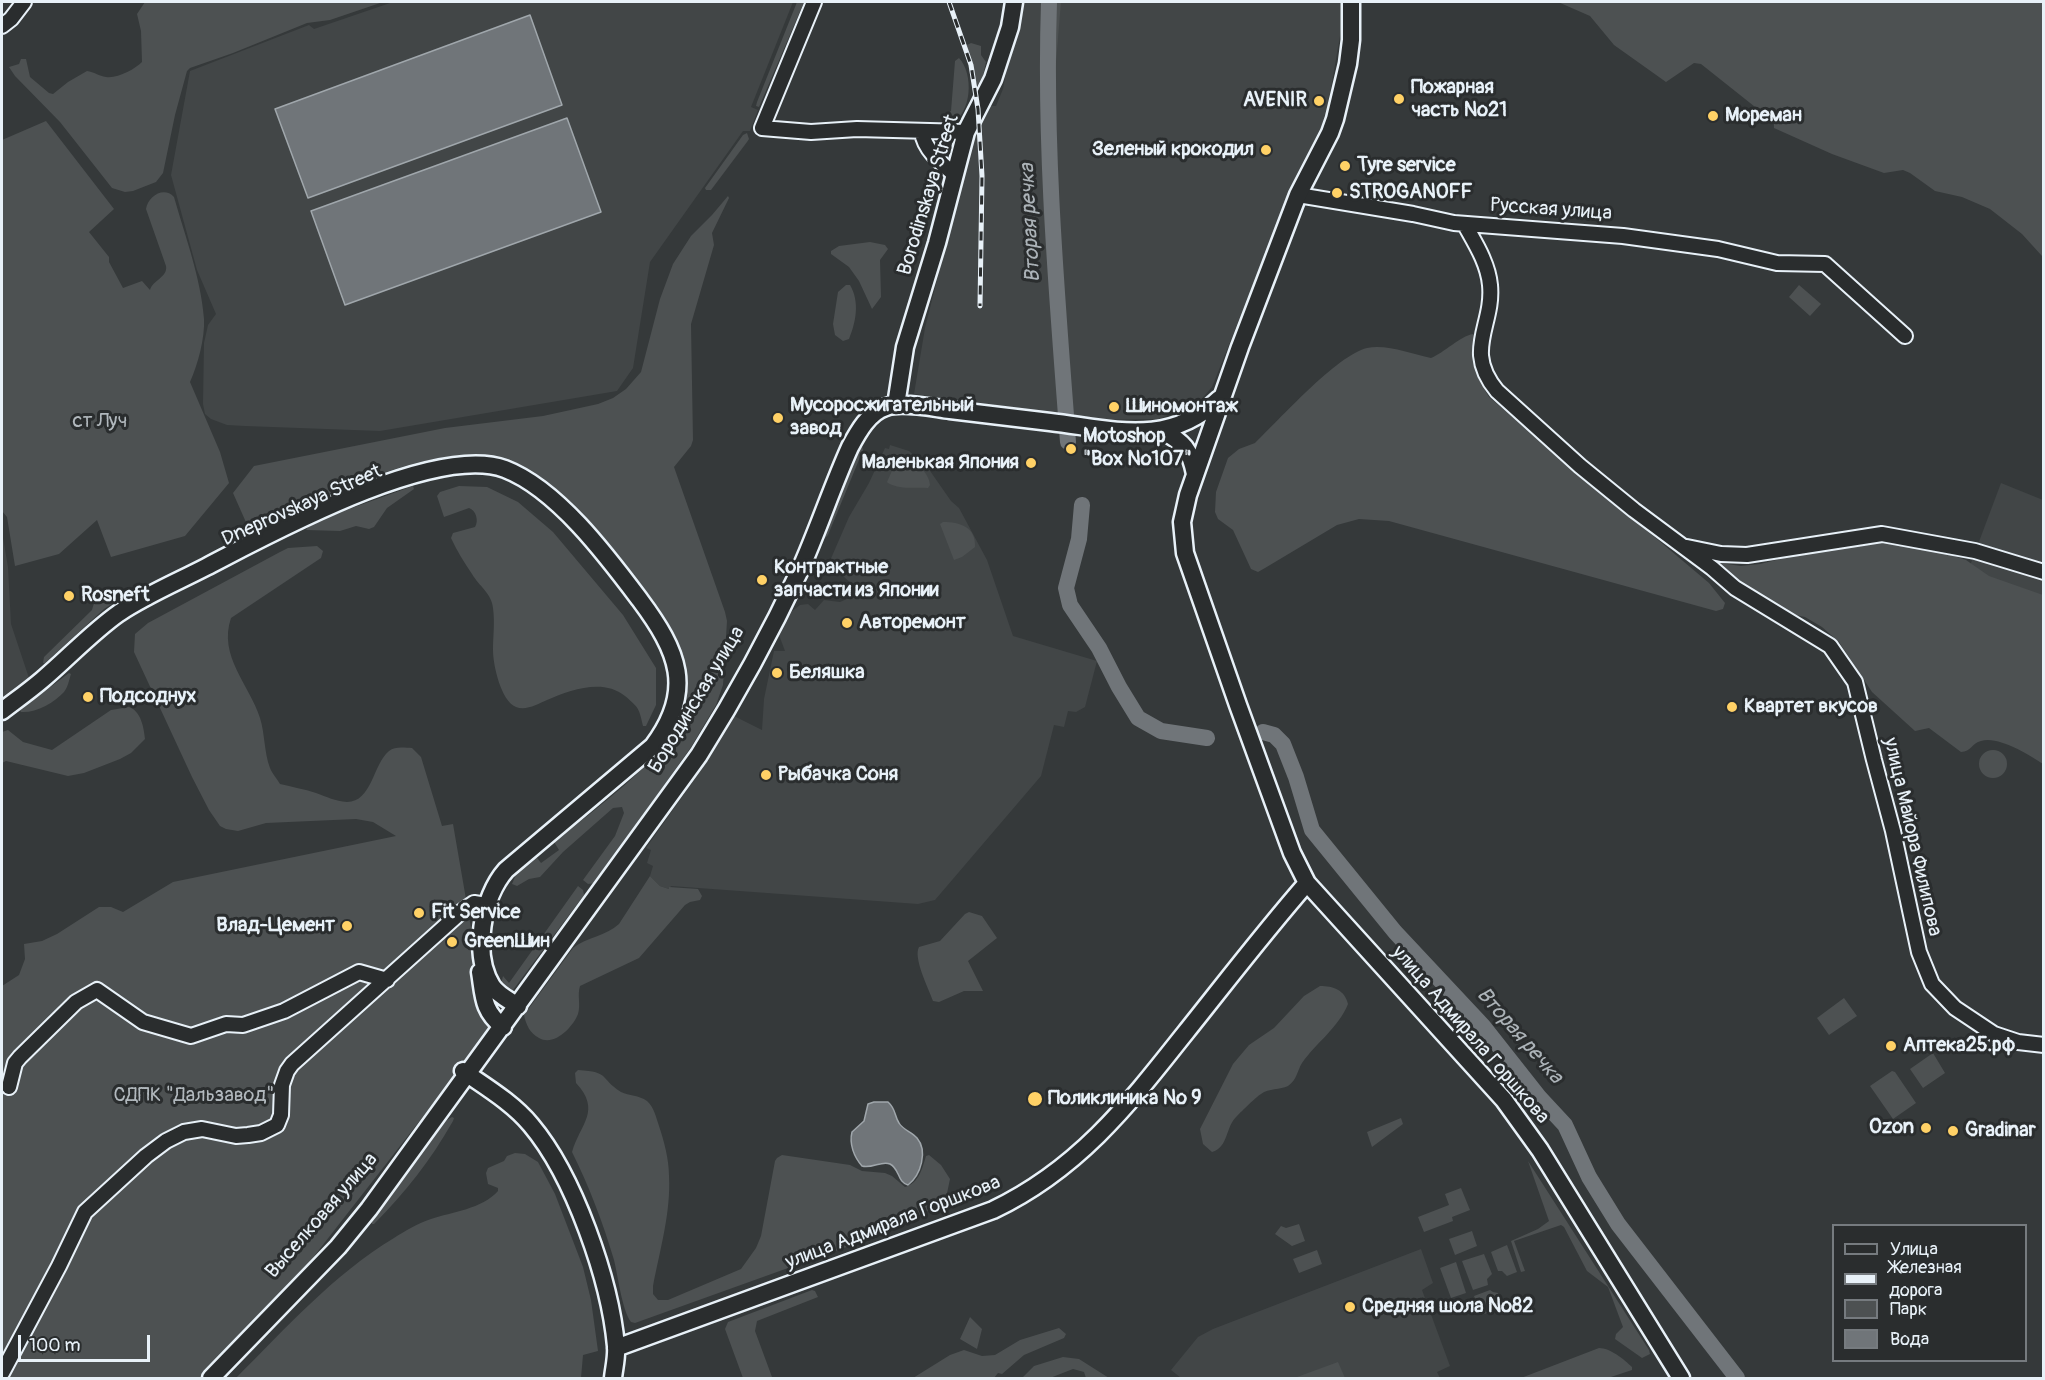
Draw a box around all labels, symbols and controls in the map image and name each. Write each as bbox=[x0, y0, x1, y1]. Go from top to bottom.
place label: Пожарная часть №21 bbox=[1411, 76, 1507, 123]
place label: AVENIR bbox=[1243, 89, 1307, 113]
marker: Пожарная часть №21 bbox=[1392, 92, 1406, 106]
marker: AVENIR bbox=[1312, 94, 1326, 108]
place label: Мореман bbox=[1725, 104, 1802, 128]
marker: Мореман bbox=[1706, 109, 1720, 123]
street label: Borodinskaya Street bbox=[893, 112, 965, 278]
place label: Зеленый крокодил bbox=[1092, 138, 1254, 162]
marker: Зеленый крокодил bbox=[1259, 143, 1273, 157]
place label: Tyre service bbox=[1357, 154, 1455, 178]
marker: Tyre service bbox=[1338, 159, 1352, 173]
water label: Вторая речка bbox=[1015, 163, 1047, 283]
place label: STROGANOFF bbox=[1349, 181, 1473, 205]
marker: STROGANOFF bbox=[1330, 186, 1344, 200]
street label: Русская улица bbox=[1489, 194, 1613, 226]
place label: Мусоросжигательный завод bbox=[790, 394, 974, 441]
place label: Шиномонтаж bbox=[1126, 395, 1238, 419]
marker: Шиномонтаж bbox=[1107, 400, 1121, 414]
park label: ст Луч bbox=[73, 410, 127, 434]
marker: Мусоросжигательный завод bbox=[771, 411, 785, 425]
place label: Motoshop "Box №107" bbox=[1083, 425, 1192, 472]
marker: Motoshop "Box №107" bbox=[1064, 442, 1078, 456]
place label: Маленькая Япония bbox=[862, 451, 1019, 475]
marker: Маленькая Япония bbox=[1024, 456, 1038, 470]
street label: Dneprovskaya Street bbox=[218, 460, 386, 552]
place label: Контрактные запчасти из Японии bbox=[774, 556, 939, 603]
marker: Контрактные запчасти из Японии bbox=[755, 573, 769, 587]
place label: Rosneft bbox=[81, 584, 150, 608]
marker: Rosneft bbox=[62, 589, 76, 603]
place label: Авторемонт bbox=[859, 611, 966, 635]
marker: Авторемонт bbox=[840, 616, 854, 630]
street label: Бородинская улица bbox=[644, 622, 750, 778]
place label: Беляшка bbox=[789, 661, 865, 685]
marker: Беляшка bbox=[770, 666, 784, 680]
place label: Подсоднух bbox=[100, 685, 196, 709]
marker: Подсоднух bbox=[81, 690, 95, 704]
place label: Квартет вкусов bbox=[1744, 695, 1878, 719]
marker: Квартет вкусов bbox=[1725, 700, 1739, 714]
street label: улица Майора Филипова bbox=[1877, 735, 1947, 939]
place label: Рыбачка Соня bbox=[778, 763, 898, 787]
marker: Рыбачка Соня bbox=[759, 768, 773, 782]
place label: Fit Service bbox=[431, 901, 520, 925]
marker: Fit Service bbox=[412, 906, 426, 920]
place label: Влад-Цемент bbox=[216, 914, 335, 938]
marker: Влад-Цемент bbox=[340, 919, 354, 933]
place label: GreenШин bbox=[464, 930, 550, 954]
marker: GreenШин bbox=[445, 935, 459, 949]
street label: улица Адмирала Горшкова bbox=[1386, 941, 1554, 1129]
water label: Вторая речка bbox=[1470, 983, 1568, 1089]
place label: Аптека25.рф bbox=[1903, 1034, 2016, 1058]
marker: Аптека25.рф bbox=[1884, 1039, 1898, 1053]
park label: СДПК "Дальзавод" bbox=[114, 1084, 274, 1108]
place label: Поликлиника № 9 bbox=[1048, 1087, 1202, 1111]
marker: Поликлиника № 9 bbox=[1026, 1090, 1044, 1108]
place label: Ozon bbox=[1869, 1116, 1914, 1140]
place label: Gradinar bbox=[1965, 1119, 2036, 1143]
marker: Ozon bbox=[1919, 1121, 1933, 1135]
marker: Gradinar bbox=[1946, 1124, 1960, 1138]
street label: Выселковая улица bbox=[261, 1148, 383, 1284]
street label: улица Адмирала Горшкова bbox=[782, 1171, 1004, 1275]
legend bbox=[1832, 1224, 2027, 1362]
text: Улица bbox=[1890, 1238, 1938, 1261]
text: Железная дорога bbox=[1889, 1256, 1962, 1302]
place label: Средняя шола №82 bbox=[1362, 1295, 1533, 1319]
text: Парк bbox=[1890, 1298, 1927, 1321]
marker: Средняя шола №82 bbox=[1343, 1300, 1357, 1314]
scale bar bbox=[21, 1323, 153, 1361]
text: Вода bbox=[1890, 1328, 1929, 1351]
text: 100 m bbox=[29, 1334, 81, 1357]

